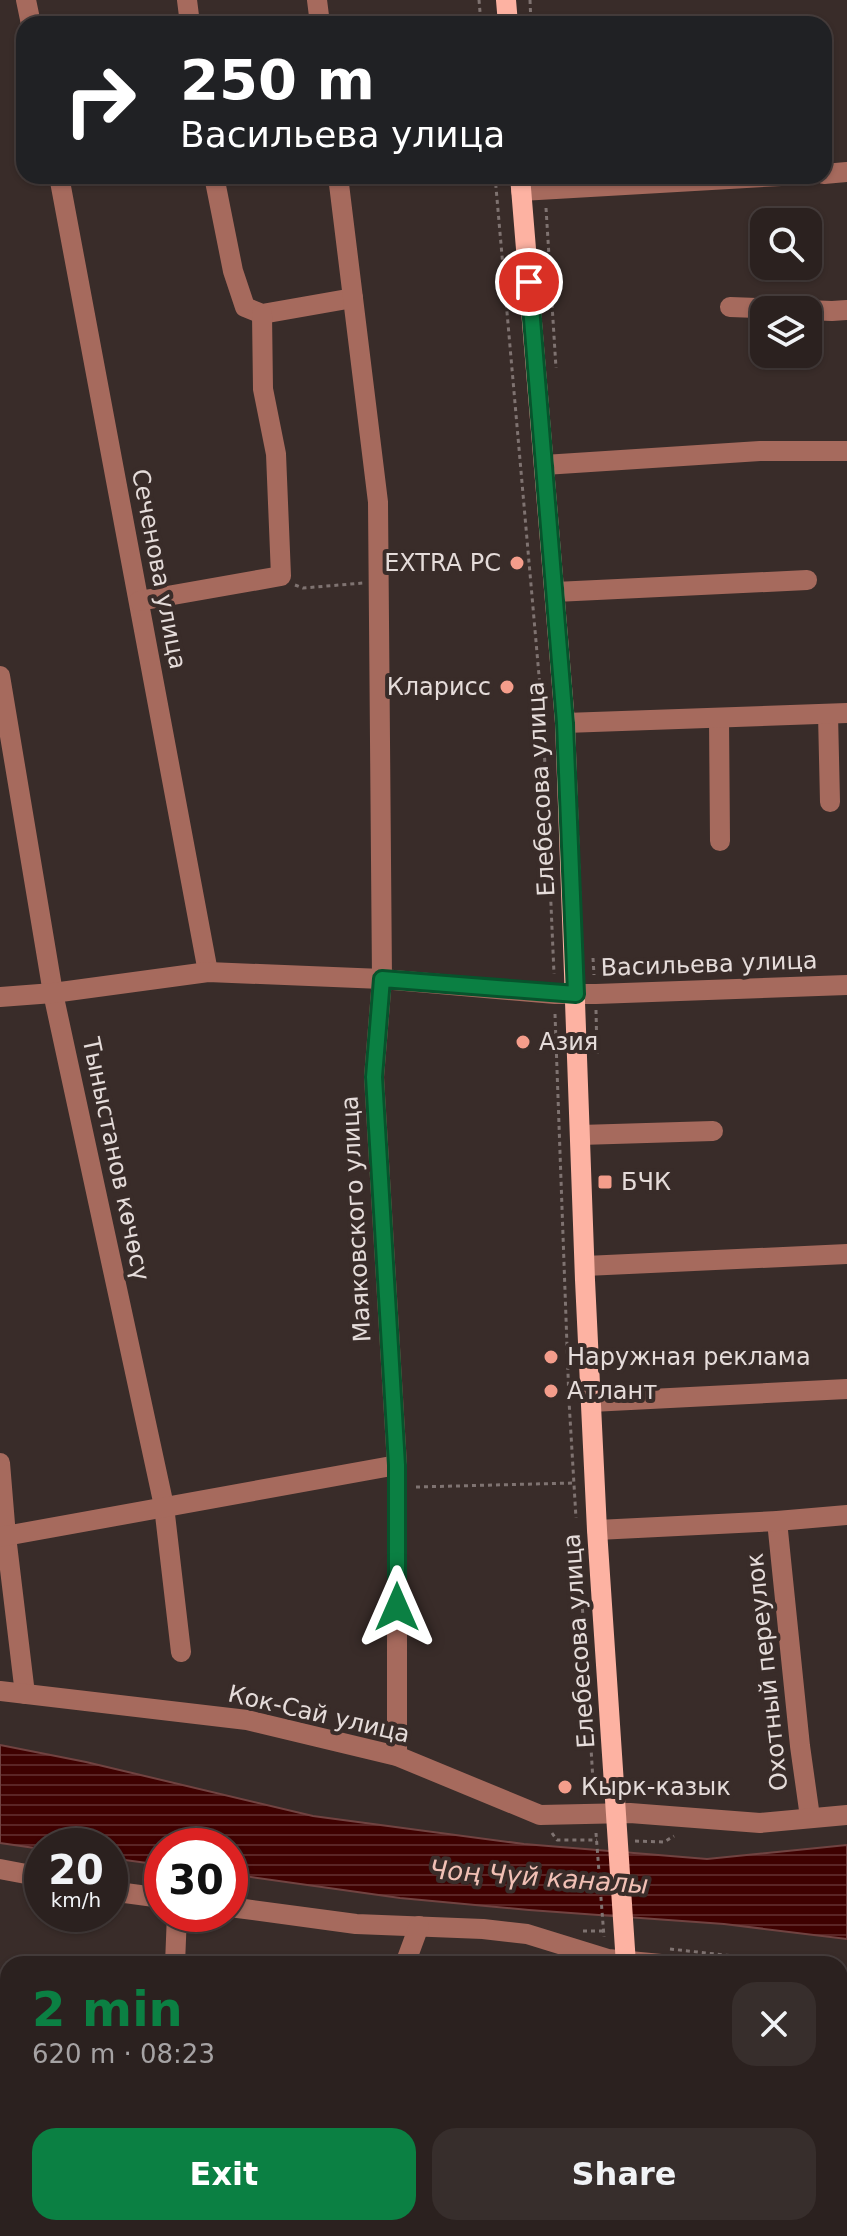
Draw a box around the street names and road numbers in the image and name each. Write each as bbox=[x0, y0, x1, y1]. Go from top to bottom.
street label: Сеченова улица bbox=[126, 466, 192, 672]
street label: Елебесова улица bbox=[521, 681, 561, 897]
street label: Васильева улица bbox=[600, 946, 818, 982]
street label: Тыныстанов көчөсү bbox=[76, 1034, 155, 1283]
street label: Маяковского улица bbox=[336, 1095, 376, 1343]
street label: Елебесова улица bbox=[558, 1533, 600, 1749]
street label: Охотный переулок bbox=[741, 1552, 793, 1792]
street label: Кок-Сай улица bbox=[225, 1679, 413, 1749]

